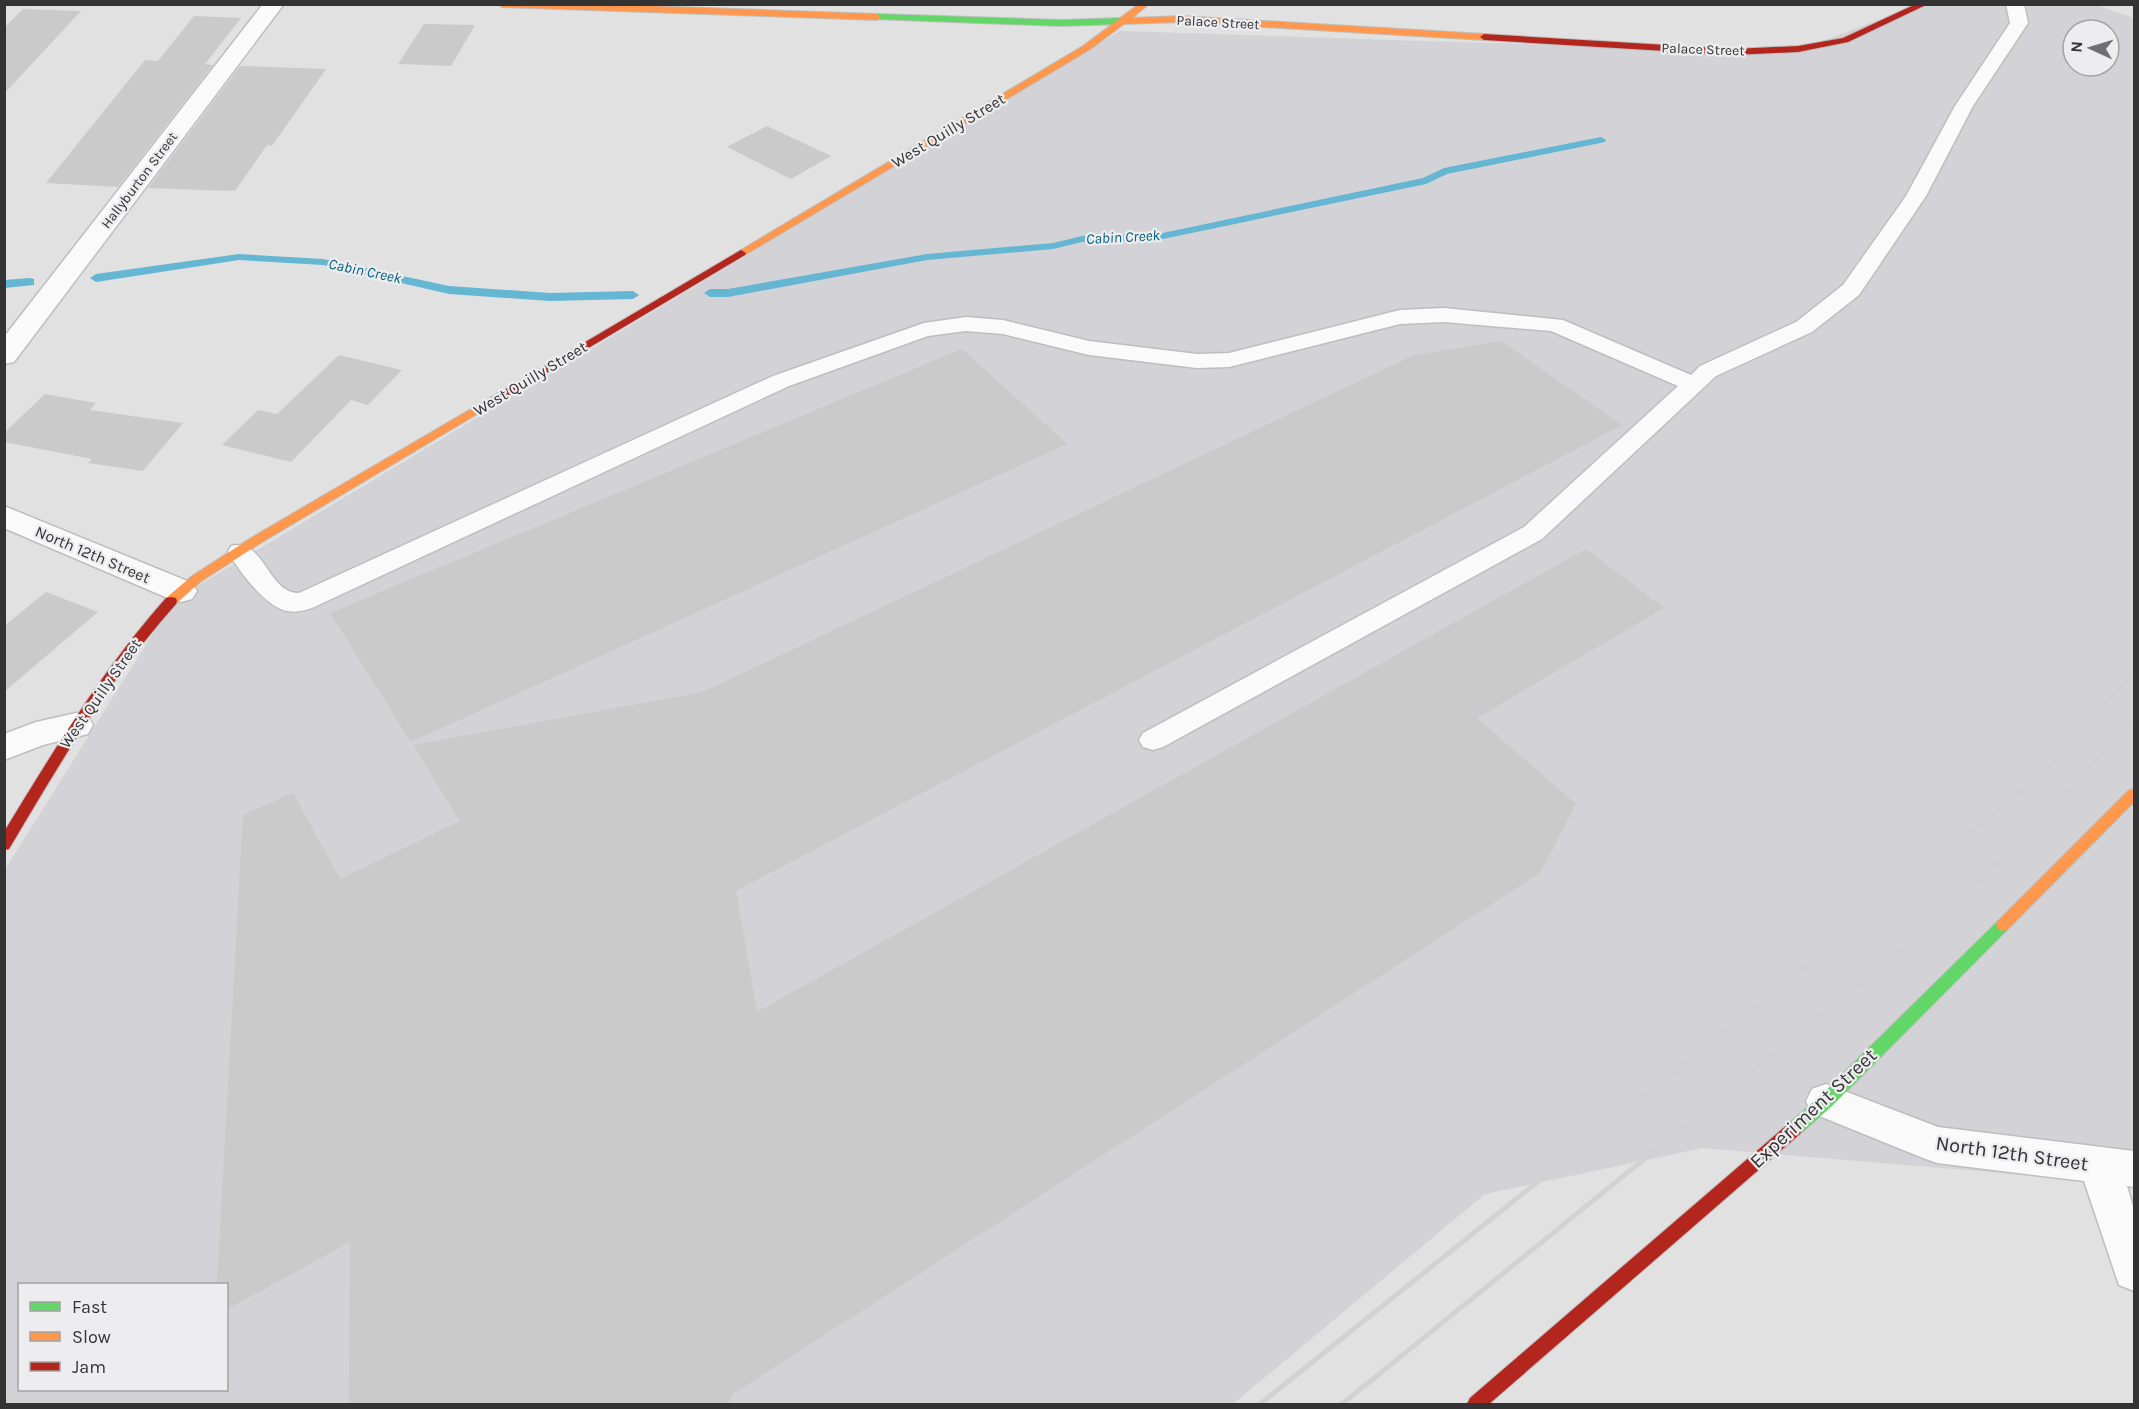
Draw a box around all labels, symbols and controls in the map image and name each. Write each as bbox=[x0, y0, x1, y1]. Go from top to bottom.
street label: Palace Street bbox=[1176, 12, 1260, 33]
north arrow bbox=[2061, 18, 2121, 78]
street label: Palace Street bbox=[1661, 40, 1745, 59]
text: N bbox=[2067, 41, 2086, 53]
street label: West Quilly Street bbox=[888, 89, 1009, 172]
street label: Hallyburton Street bbox=[98, 129, 181, 232]
water label: Cabin Creek bbox=[1086, 226, 1161, 248]
water label: Cabin Creek bbox=[327, 254, 403, 288]
street label: West Quilly Street bbox=[470, 337, 591, 420]
street label: North 12th Street bbox=[33, 522, 153, 587]
street label: West Quilly Street bbox=[56, 635, 145, 752]
street label: Experiment Street bbox=[1745, 1043, 1882, 1173]
street label: North 12th Street bbox=[1934, 1131, 2090, 1176]
legend bbox=[18, 1283, 228, 1391]
text: Fast bbox=[72, 1296, 107, 1318]
text: Slow bbox=[72, 1326, 111, 1348]
text: Jam bbox=[72, 1356, 106, 1378]

